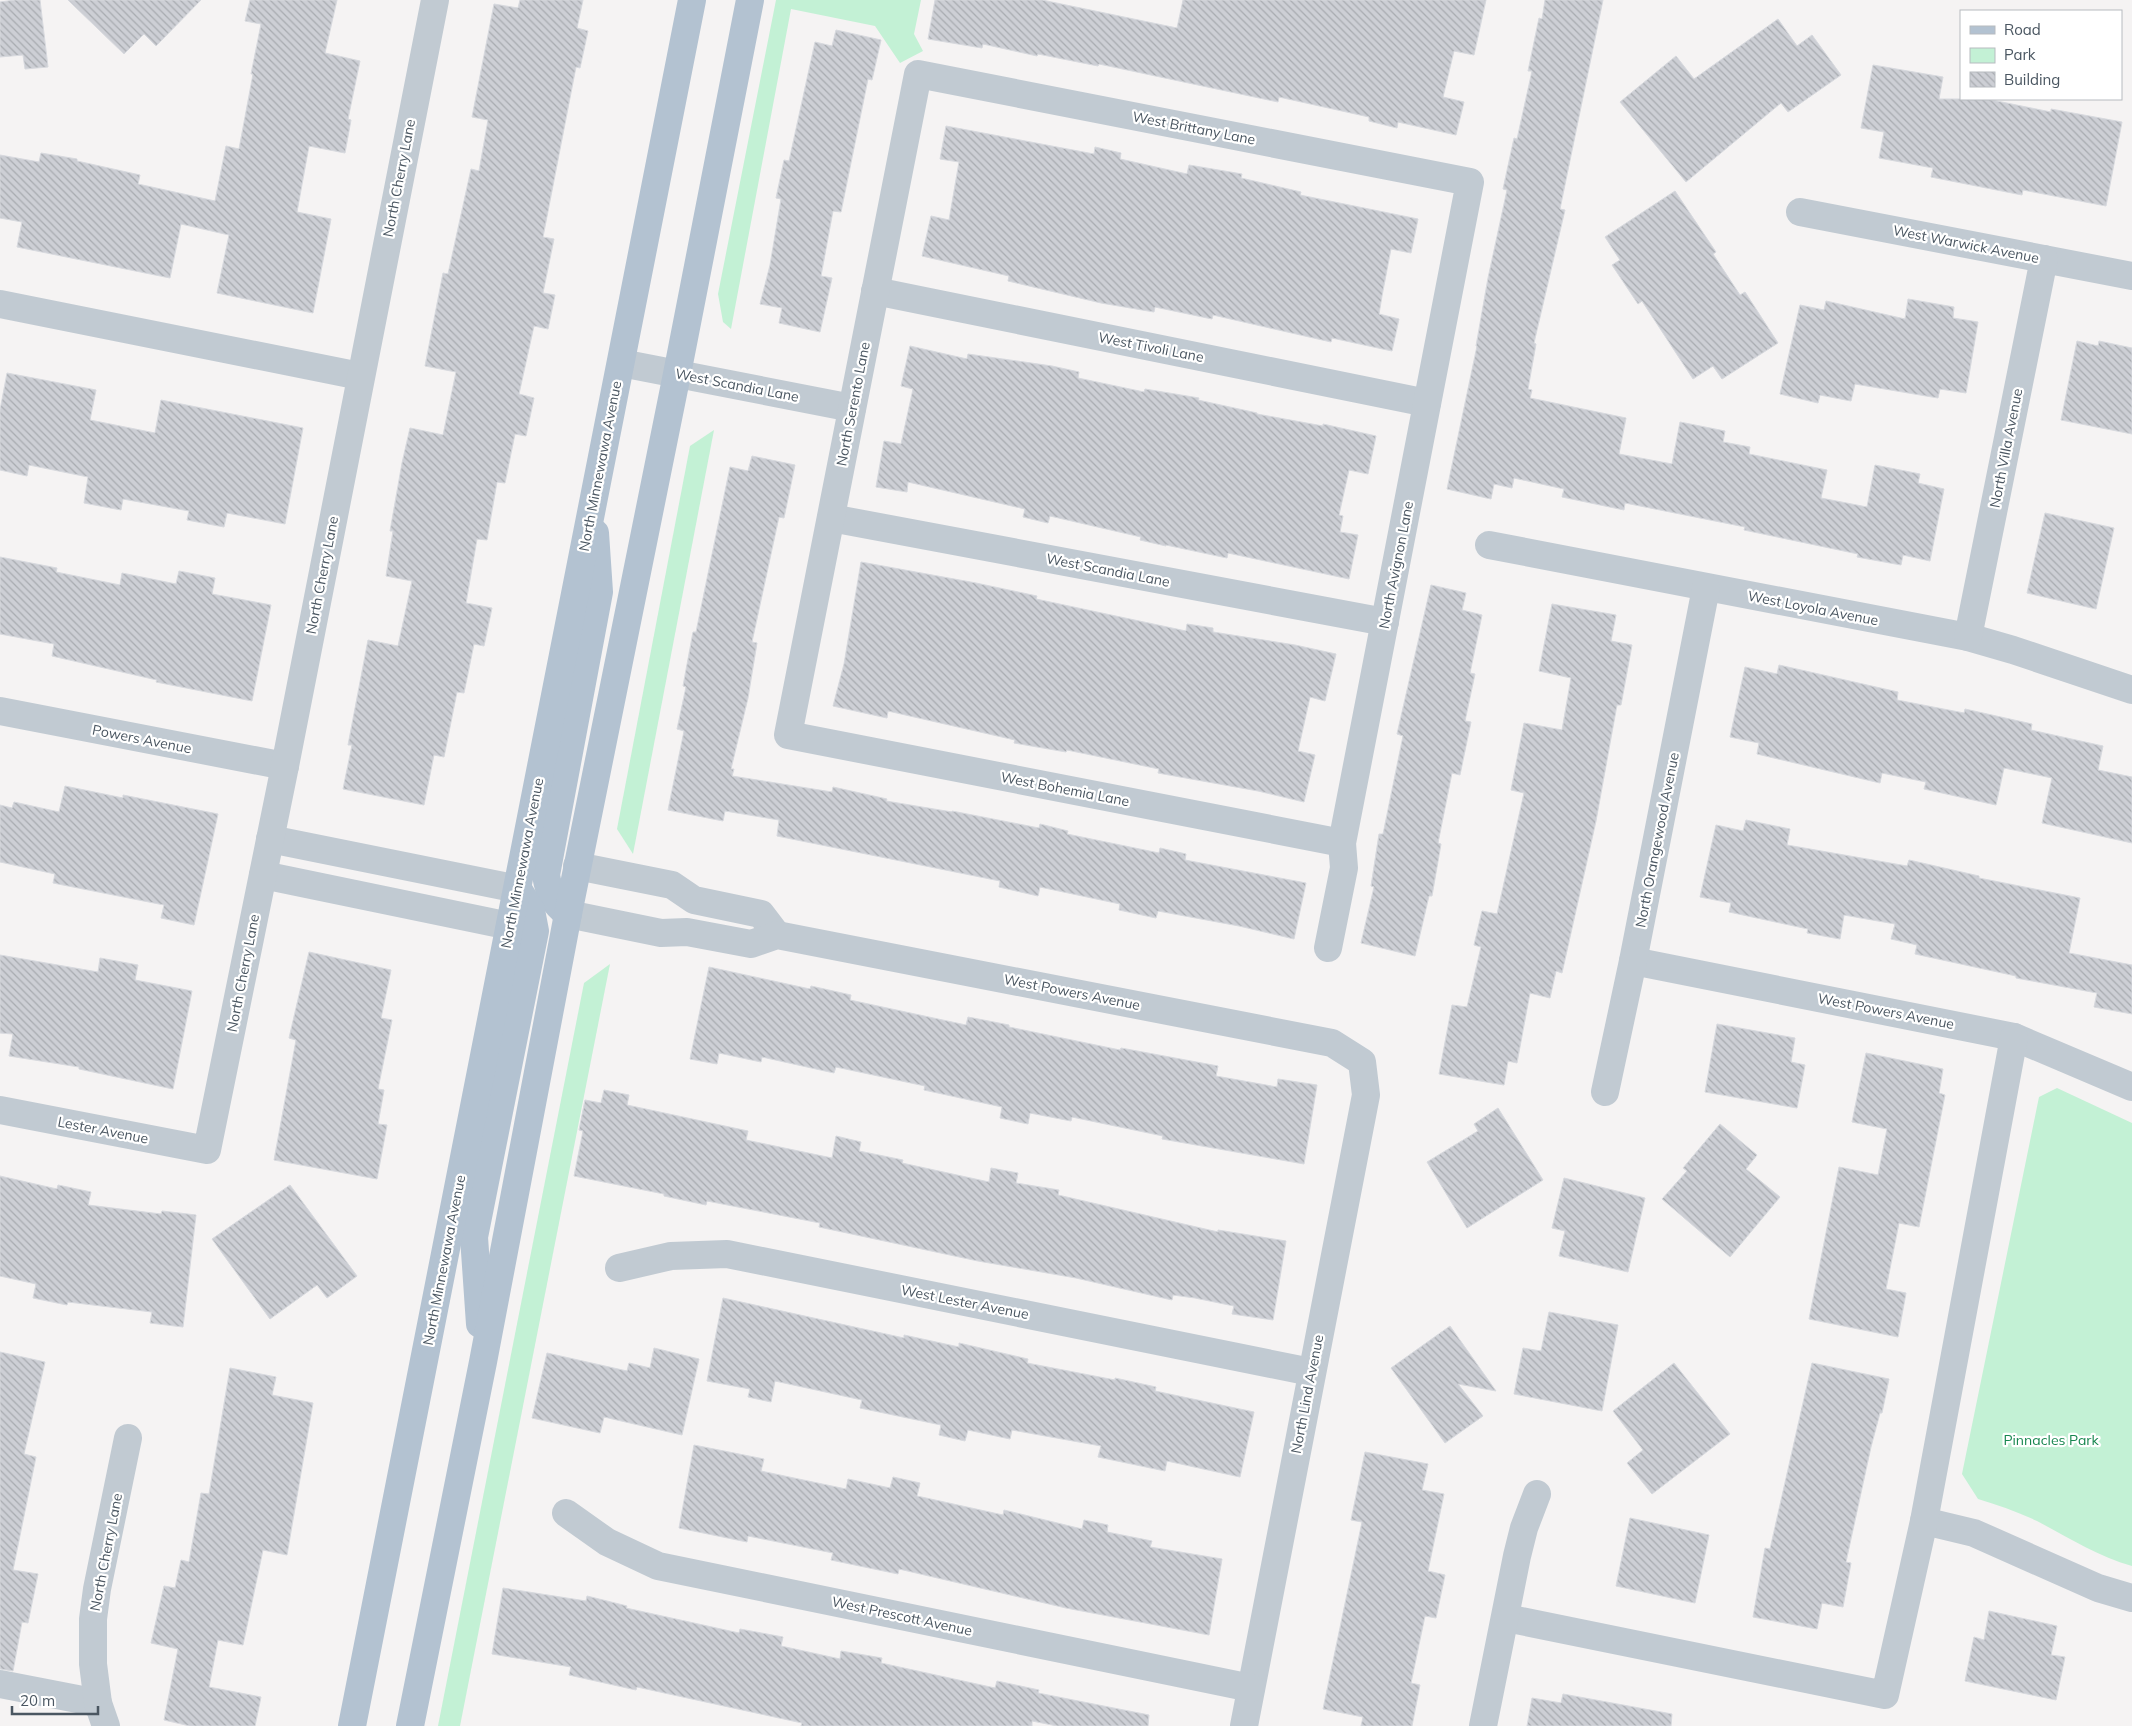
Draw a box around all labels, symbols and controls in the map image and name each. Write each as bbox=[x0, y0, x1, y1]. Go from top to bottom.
legend bbox=[1960, 10, 2122, 100]
text: Road bbox=[2004, 20, 2041, 39]
text: Park bbox=[2004, 45, 2036, 64]
text: Building bbox=[2004, 70, 2060, 89]
street label: West Brittany Lane bbox=[1131, 107, 1257, 149]
street label: North Cherry Lane bbox=[379, 118, 419, 238]
street label: West Warwick Avenue bbox=[1891, 221, 2041, 267]
street label: West Tivoli Lane bbox=[1097, 328, 1205, 366]
street label: North Serento Lane bbox=[832, 340, 874, 468]
street label: West Scandia Lane bbox=[674, 364, 800, 406]
street label: North Minnewawa Avenue bbox=[575, 379, 625, 553]
street label: North Villa Avenue bbox=[1986, 387, 2026, 509]
street label: North Avignon Lane bbox=[1375, 500, 1417, 630]
street label: North Cherry Lane bbox=[302, 515, 342, 635]
street label: West Scandia Lane bbox=[1045, 549, 1171, 591]
street label: West Loyola Avenue bbox=[1746, 587, 1880, 629]
street label: Powers Avenue bbox=[91, 721, 193, 757]
street label: North Orangewood Avenue bbox=[1631, 751, 1683, 929]
street label: West Bohemia Lane bbox=[999, 768, 1131, 810]
street label: North Minnewawa Avenue bbox=[497, 776, 547, 950]
street label: North Cherry Lane bbox=[223, 913, 263, 1033]
street label: West Powers Avenue bbox=[1002, 970, 1142, 1014]
street label: West Powers Avenue bbox=[1816, 989, 1956, 1033]
street label: Lester Avenue bbox=[56, 1112, 150, 1148]
street label: North Minnewawa Avenue bbox=[419, 1173, 469, 1347]
street label: West Lester Avenue bbox=[900, 1281, 1030, 1323]
street label: North Lind Avenue bbox=[1287, 1333, 1327, 1455]
park label: Pinnacles Park bbox=[2003, 1431, 2099, 1449]
street label: North Cherry Lane bbox=[86, 1492, 126, 1612]
street label: West Prescott Avenue bbox=[830, 1592, 974, 1640]
scale bar bbox=[12, 1684, 99, 1716]
text: 20 m bbox=[20, 1691, 55, 1710]

